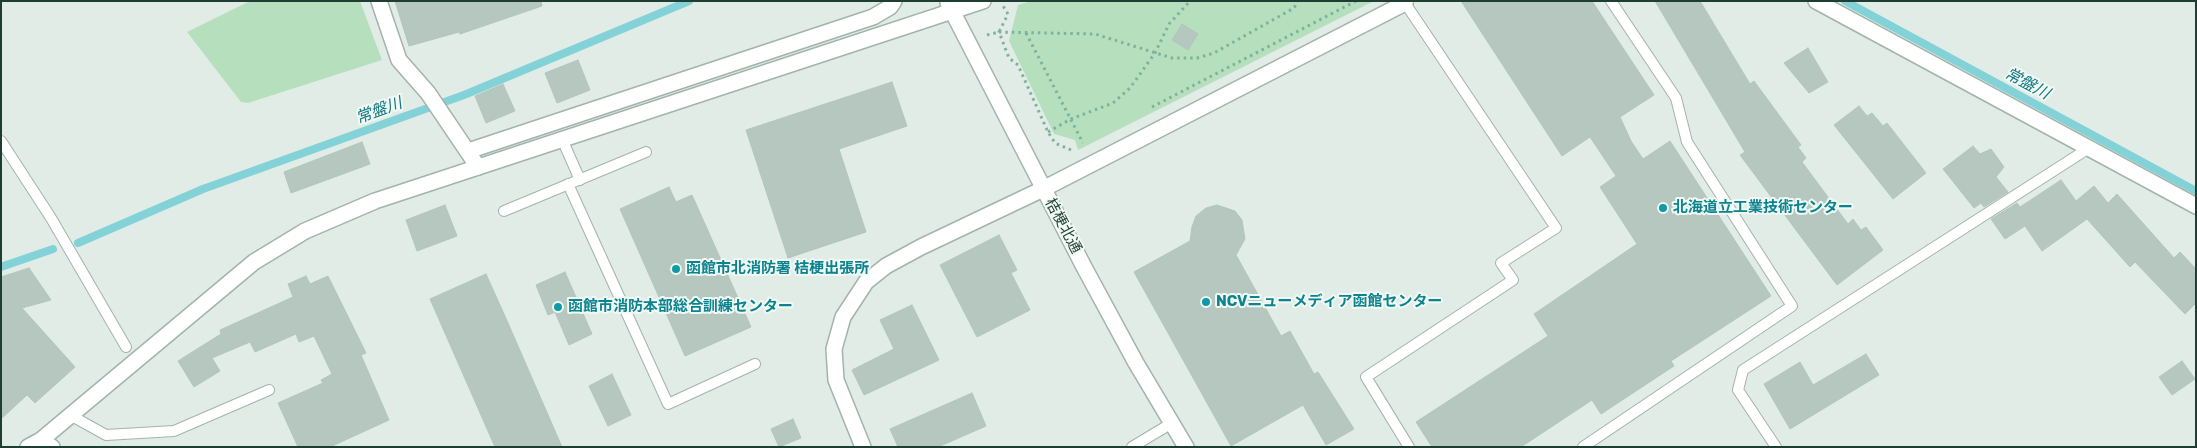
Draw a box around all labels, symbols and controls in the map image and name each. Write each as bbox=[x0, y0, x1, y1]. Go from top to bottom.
water label: 常盤川 bbox=[2001, 64, 2053, 104]
water label: 常盤川 bbox=[353, 94, 405, 128]
street label: 桔梗北通 bbox=[1041, 195, 1085, 257]
place label: 北海道立工業技術センター bbox=[1673, 199, 1853, 217]
marker: 北海道立工業技術センター bbox=[1657, 202, 1669, 214]
place label: 函館市北消防署 桔梗出張所 bbox=[686, 260, 869, 278]
marker: 函館市北消防署 桔梗出張所 bbox=[670, 263, 682, 275]
place label: NCVニューメディア函館センター bbox=[1216, 293, 1442, 311]
marker: NCVニューメディア函館センター bbox=[1200, 296, 1212, 308]
place label: 函館市消防本部総合訓練センター bbox=[568, 298, 793, 316]
marker: 函館市消防本部総合訓練センター bbox=[552, 301, 564, 313]

